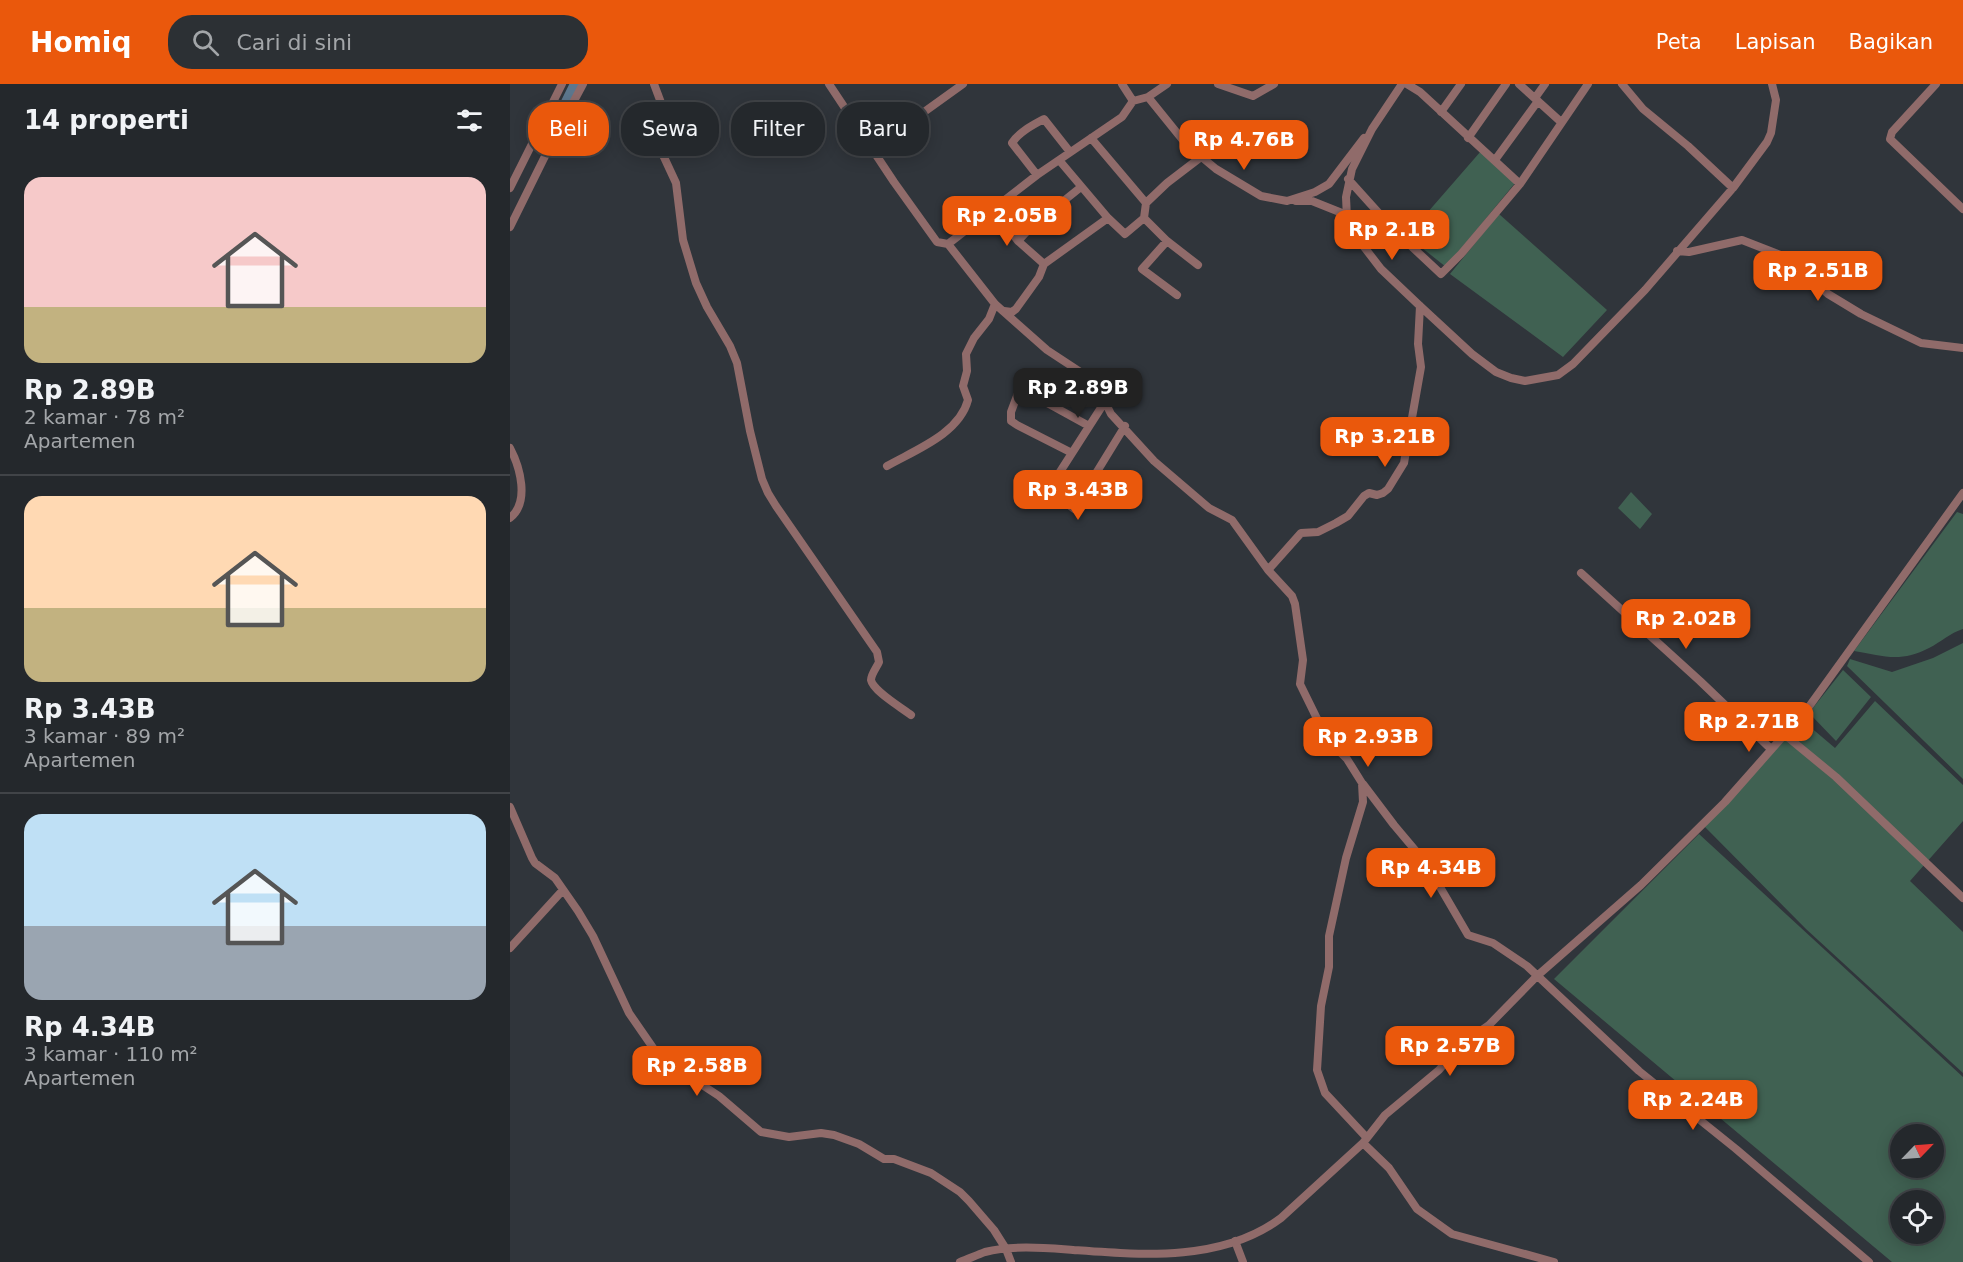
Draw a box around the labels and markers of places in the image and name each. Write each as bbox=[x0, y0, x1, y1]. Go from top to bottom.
pin: Rp 4.76B bbox=[1182, 120, 1306, 171]
pin: Rp 2.05B bbox=[945, 196, 1069, 247]
pin: Rp 2.1B bbox=[1337, 210, 1447, 261]
pin: Rp 2.51B bbox=[1756, 251, 1880, 302]
pin: Rp 2.89B bbox=[1016, 368, 1140, 419]
pin: Rp 3.21B bbox=[1323, 417, 1447, 468]
pin: Rp 3.43B bbox=[1016, 470, 1140, 521]
pin: Rp 2.02B bbox=[1624, 599, 1748, 650]
pin: Rp 2.71B bbox=[1687, 702, 1811, 753]
pin: Rp 2.93B bbox=[1306, 717, 1430, 768]
pin: Rp 4.34B bbox=[1369, 848, 1493, 899]
pin: Rp 2.57B bbox=[1388, 1026, 1512, 1077]
pin: Rp 2.58B bbox=[635, 1046, 759, 1097]
pin: Rp 2.24B bbox=[1631, 1080, 1755, 1131]

